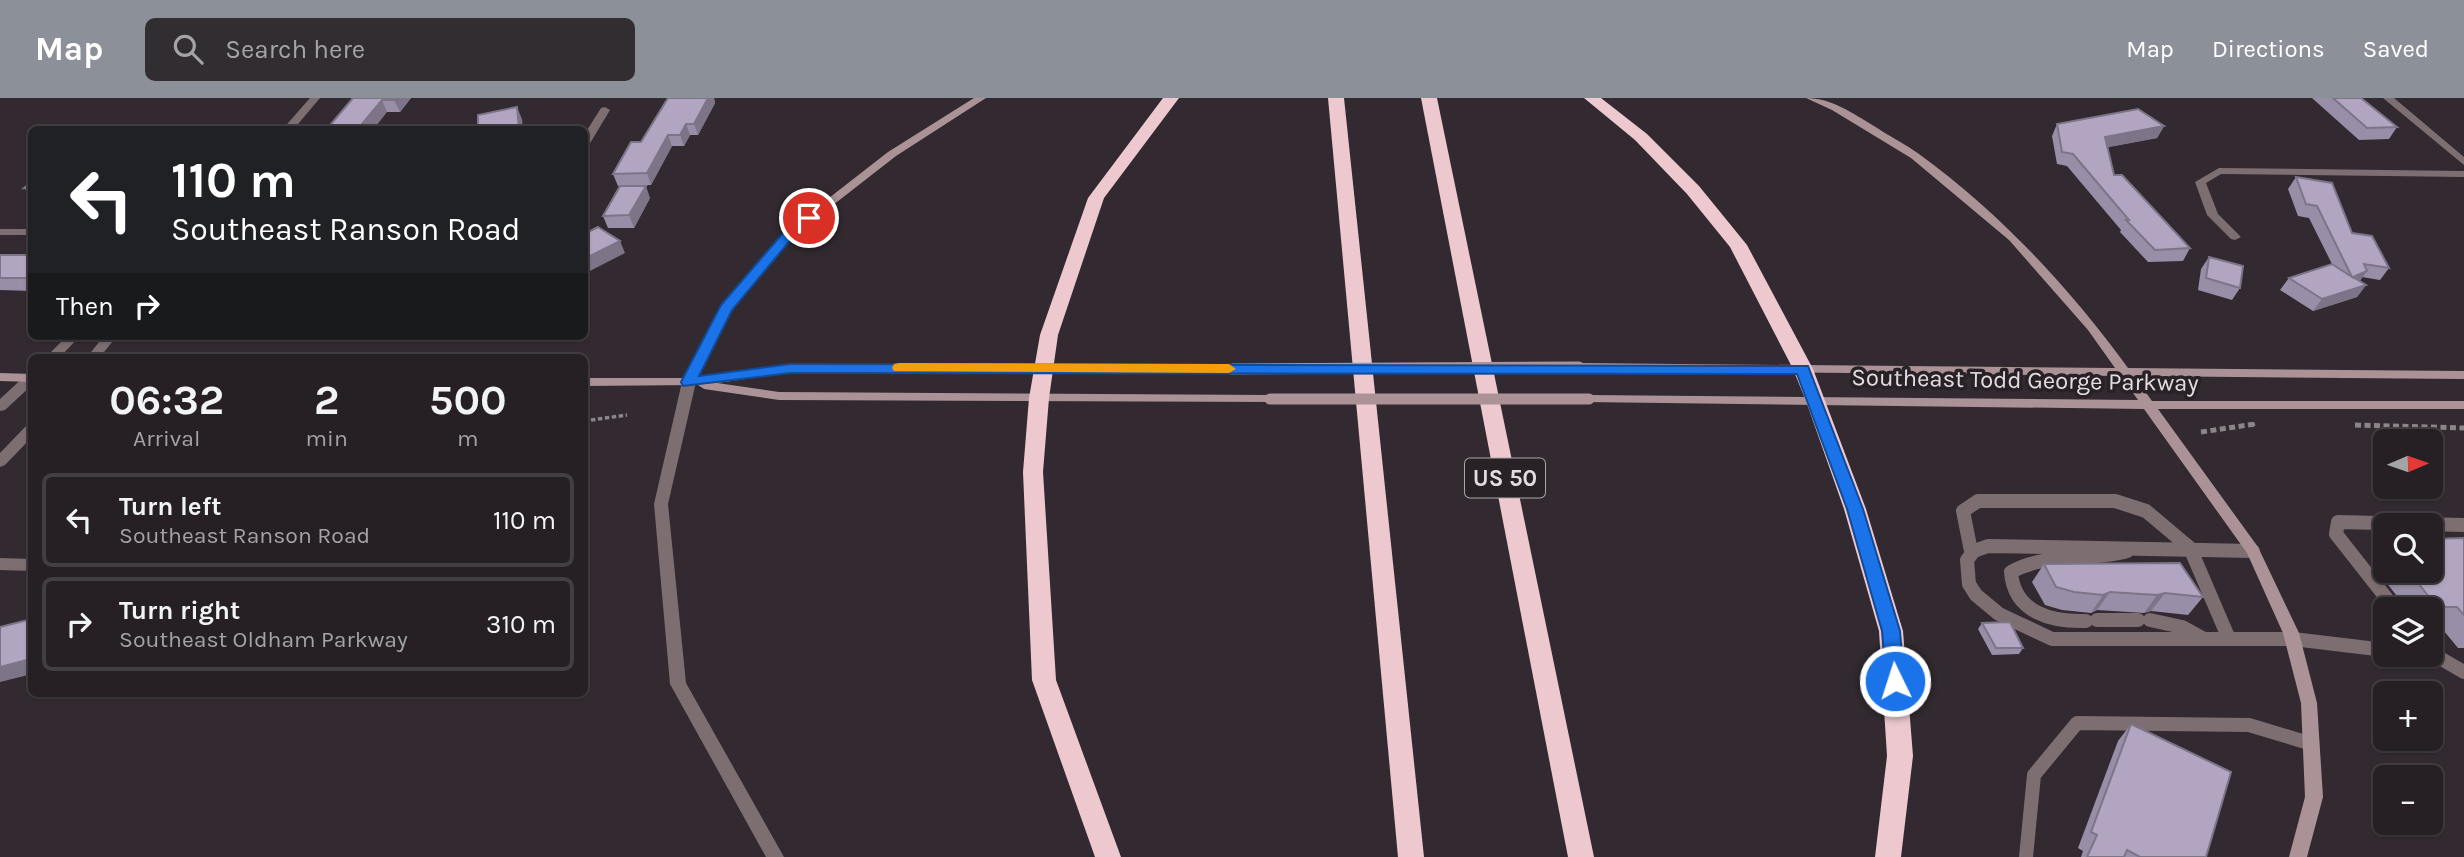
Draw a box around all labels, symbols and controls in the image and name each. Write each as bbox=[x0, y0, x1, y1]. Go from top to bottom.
search box bbox=[145, 18, 635, 81]
text: Map bbox=[35, 30, 103, 68]
icon: search bbox=[169, 30, 207, 68]
text: Search here bbox=[225, 34, 365, 65]
text: Map bbox=[2126, 35, 2174, 63]
text: Directions bbox=[2212, 35, 2325, 63]
text: Saved bbox=[2363, 35, 2429, 63]
text: 110 m bbox=[171, 152, 296, 209]
icon: left bbox=[56, 154, 147, 245]
pin bbox=[779, 188, 839, 248]
icon: arrive bbox=[790, 199, 828, 237]
text: Southeast Ranson Road bbox=[171, 211, 520, 248]
icon: right bbox=[128, 287, 166, 325]
text: Then bbox=[56, 291, 114, 322]
street label: Southeast Todd George Parkway bbox=[1851, 363, 2199, 397]
text: 06:32 bbox=[109, 375, 224, 425]
text: 2 bbox=[314, 375, 339, 425]
text: 500 bbox=[429, 375, 507, 425]
text: Arrival bbox=[133, 425, 200, 452]
text: min bbox=[306, 425, 348, 452]
text: m bbox=[457, 425, 479, 452]
north arrow bbox=[2373, 429, 2443, 499]
map controls bbox=[2373, 429, 2443, 835]
road number: US 50 bbox=[1465, 458, 1545, 498]
text: Turn left bbox=[119, 491, 221, 522]
icon: left bbox=[60, 501, 98, 539]
text: 110 m bbox=[493, 505, 556, 536]
button: search bbox=[2373, 513, 2443, 583]
text: Southeast Ranson Road bbox=[119, 522, 370, 549]
text: Turn right bbox=[119, 595, 240, 626]
button: layers bbox=[2373, 597, 2443, 667]
icon: right bbox=[60, 605, 98, 643]
text: 310 m bbox=[486, 609, 556, 640]
text: Southeast Oldham Parkway bbox=[119, 626, 408, 653]
position arrow bbox=[1858, 644, 1932, 718]
button: + bbox=[2373, 681, 2443, 751]
button: − bbox=[2373, 765, 2443, 835]

